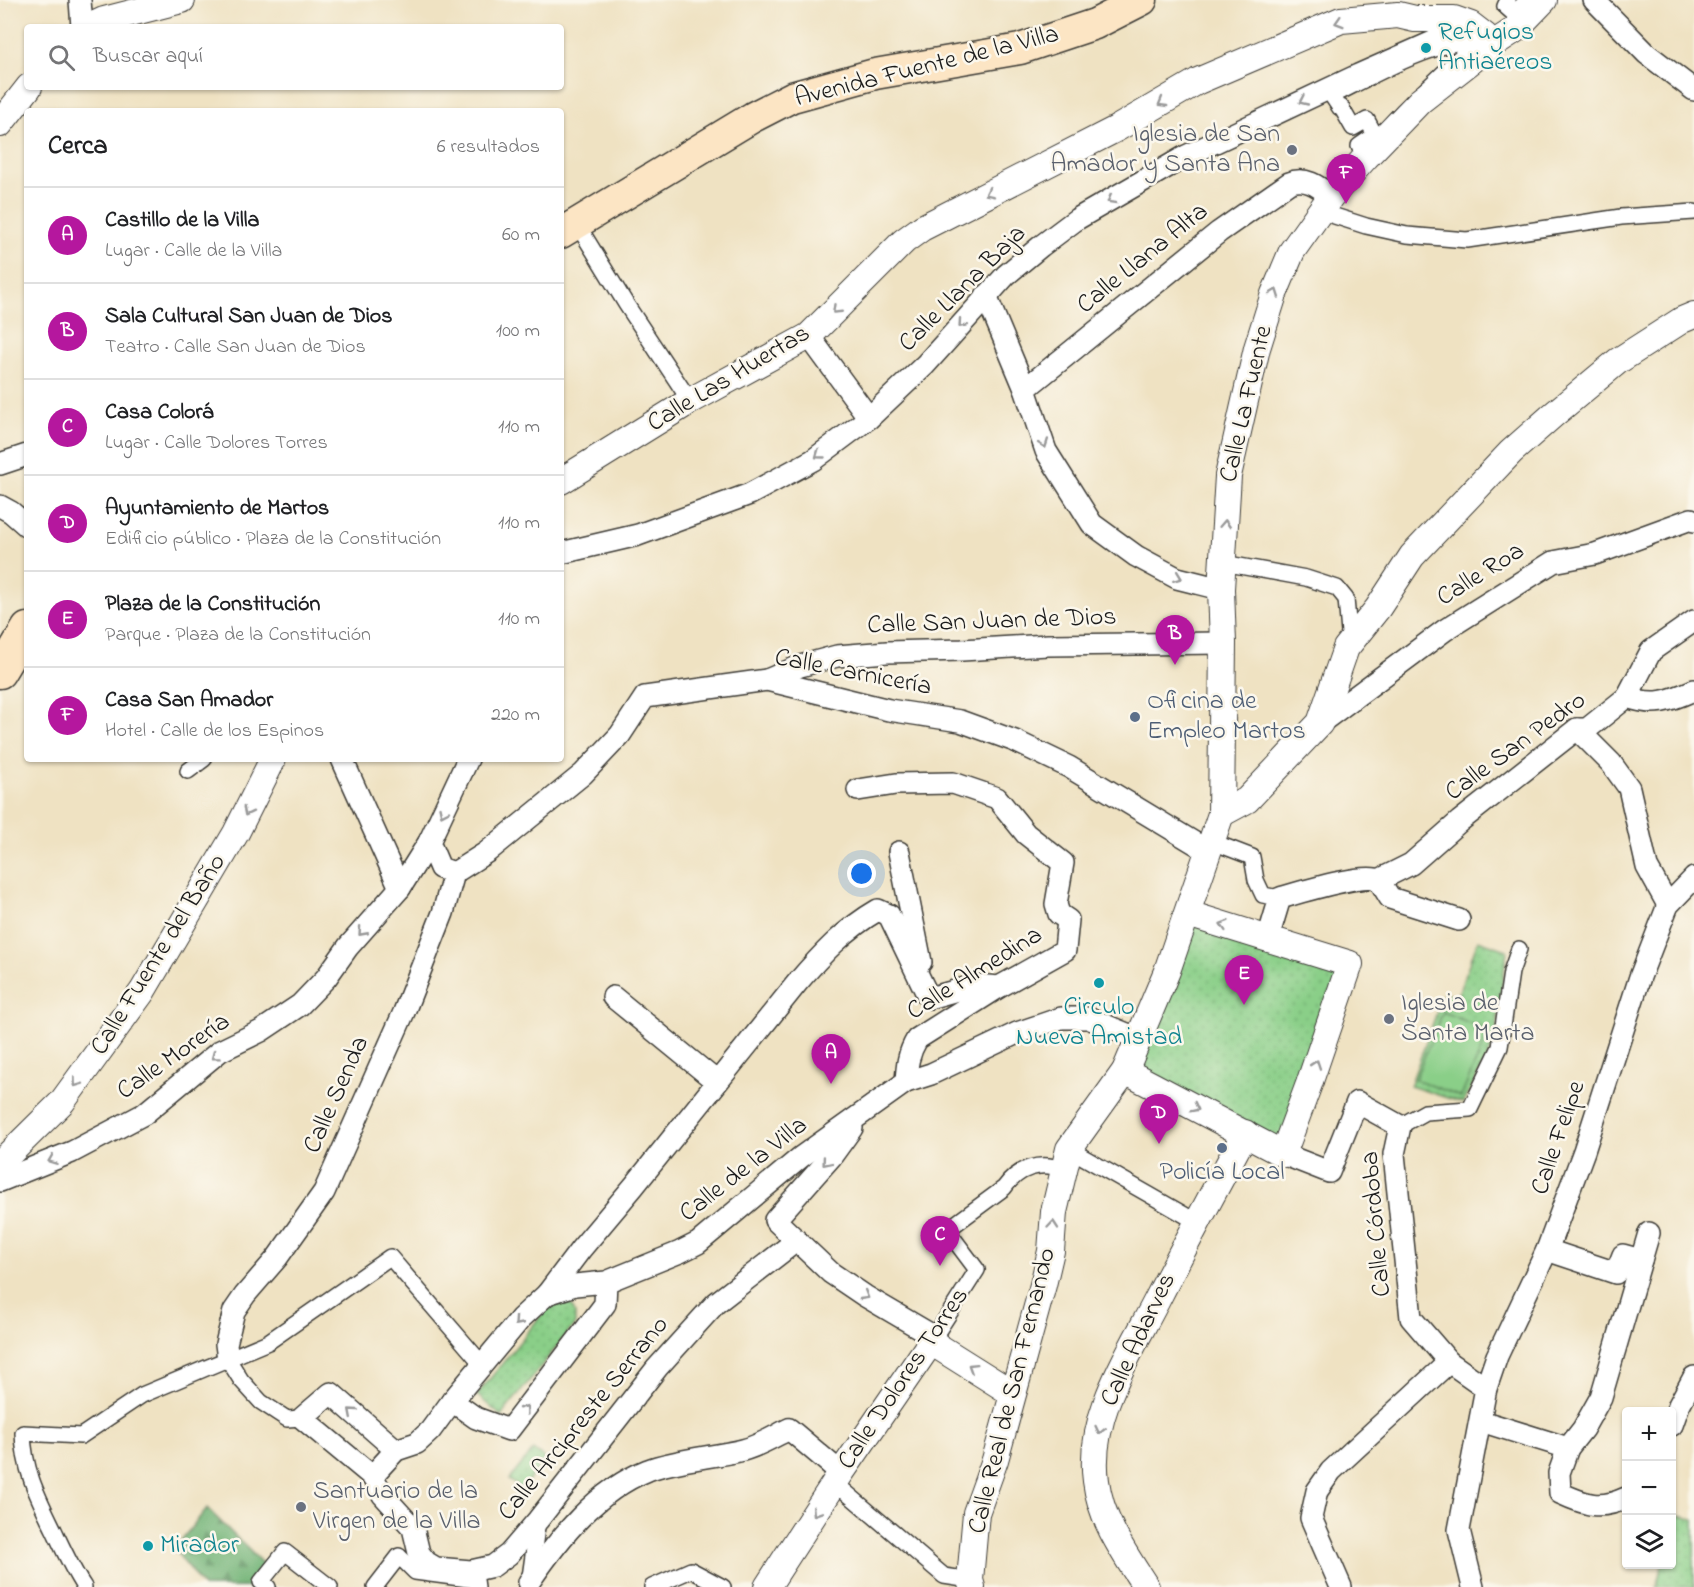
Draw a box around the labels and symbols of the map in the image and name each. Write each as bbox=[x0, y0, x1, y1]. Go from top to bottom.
place label: Refugios Antiaéreos bbox=[1438, 14, 1552, 82]
one-way arrow bbox=[1334, 15, 1345, 27]
street label: Avenida Fuente de la Villa bbox=[791, 16, 1063, 118]
marker: Refugios Antiaéreos bbox=[1419, 41, 1433, 55]
one-way arrow bbox=[1298, 94, 1309, 106]
one-way arrow bbox=[1158, 95, 1168, 107]
place label: Iglesia de San Amador y Santa Ana bbox=[1050, 116, 1280, 184]
marker: Iglesia de San Amador y Santa Ana bbox=[1285, 143, 1299, 157]
pin: F bbox=[1326, 154, 1366, 204]
one-way arrow bbox=[985, 186, 996, 198]
one-way arrow bbox=[1107, 192, 1117, 204]
street label: Calle Llana Alta bbox=[1069, 194, 1217, 324]
street label: Calle Llana Baja bbox=[890, 216, 1036, 362]
one-way arrow bbox=[1267, 289, 1280, 299]
one-way arrow bbox=[832, 303, 842, 314]
street label: Calle Las Huertas bbox=[640, 315, 818, 443]
one-way arrow bbox=[958, 317, 969, 328]
street label: Calle La Fuente bbox=[1210, 321, 1284, 486]
one-way arrow bbox=[1036, 438, 1049, 449]
one-way arrow bbox=[814, 448, 825, 459]
one-way arrow bbox=[1218, 520, 1231, 529]
street label: Calle Roa bbox=[1430, 533, 1532, 617]
one-way arrow bbox=[1172, 570, 1183, 583]
street label: Calle San Juan de Dios bbox=[867, 599, 1117, 645]
pin: B bbox=[1156, 616, 1194, 665]
street label: Calle Carnicería bbox=[771, 639, 935, 707]
place label: Oficina de Empleo Martos bbox=[1147, 683, 1306, 751]
street label: Calle San Pedro bbox=[1437, 683, 1595, 811]
marker: Oficina de Empleo Martos bbox=[1128, 710, 1142, 724]
one-way arrow bbox=[243, 805, 255, 816]
one-way arrow bbox=[439, 806, 451, 817]
street label: Calle Fuente del Baño bbox=[82, 847, 236, 1063]
your location bbox=[847, 859, 876, 888]
street label: Calle Almedina bbox=[900, 917, 1050, 1031]
one-way arrow bbox=[1219, 920, 1230, 932]
one-way arrow bbox=[358, 925, 369, 936]
pin: E bbox=[1224, 956, 1264, 1005]
marker: Circulo Nueva Amistad bbox=[1092, 976, 1106, 990]
place label: Iglesia de Santa Marta bbox=[1401, 985, 1534, 1053]
place label: Circulo Nueva Amistad bbox=[1016, 989, 1182, 1057]
street label: Calle Morería bbox=[109, 1004, 239, 1110]
marker: Iglesia de Santa Marta bbox=[1382, 1012, 1396, 1026]
street label: Calle Senda bbox=[294, 1030, 380, 1160]
pin: A bbox=[812, 1034, 850, 1084]
one-way arrow bbox=[211, 1049, 222, 1060]
one-way arrow bbox=[1309, 1059, 1321, 1070]
street label: Calle Felipe bbox=[1522, 1075, 1596, 1200]
one-way arrow bbox=[73, 1076, 84, 1087]
pin: D bbox=[1140, 1094, 1178, 1144]
one-way arrow bbox=[1189, 1100, 1200, 1112]
street label: Calle de la Villa bbox=[672, 1108, 816, 1232]
marker: Policía Local bbox=[1215, 1141, 1229, 1155]
street label: Calle Córdoba bbox=[1352, 1150, 1402, 1298]
one-way arrow bbox=[47, 1153, 58, 1165]
place label: Policía Local bbox=[1159, 1154, 1285, 1192]
one-way arrow bbox=[822, 1155, 833, 1166]
pin: C bbox=[920, 1216, 960, 1266]
one-way arrow bbox=[1046, 1220, 1059, 1229]
street label: Calle Real de San Fernando bbox=[959, 1244, 1067, 1538]
street label: Calle Adarves bbox=[1091, 1267, 1187, 1413]
street label: Calle Dolores Torres bbox=[829, 1280, 979, 1478]
one-way arrow bbox=[859, 1288, 869, 1300]
street label: Calle Arcipreste Serrano bbox=[489, 1308, 679, 1530]
one-way arrow bbox=[514, 1315, 525, 1326]
one-way arrow bbox=[968, 1363, 978, 1375]
one-way arrow bbox=[518, 1404, 529, 1415]
one-way arrow bbox=[348, 1408, 359, 1419]
one-way arrow bbox=[1094, 1425, 1107, 1435]
place label: Santuario de la Virgen de la Villa bbox=[312, 1473, 481, 1541]
marker: Santuario de la Virgen de la Villa bbox=[294, 1500, 308, 1514]
one-way arrow bbox=[812, 1505, 823, 1516]
place label: Mirador bbox=[160, 1527, 240, 1565]
marker: Mirador bbox=[141, 1539, 155, 1553]

